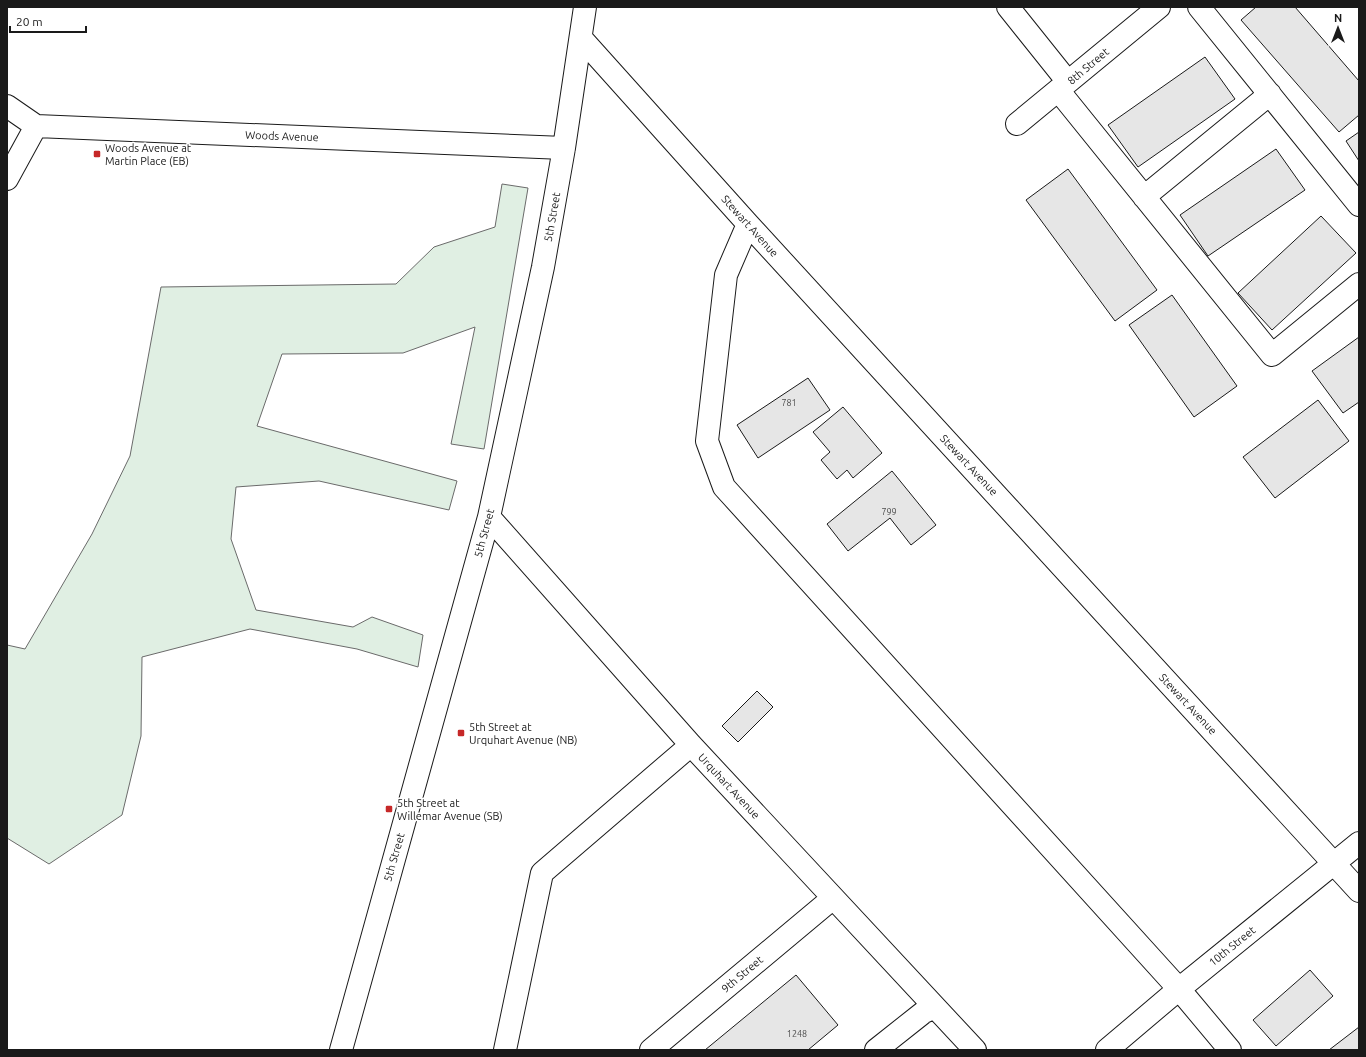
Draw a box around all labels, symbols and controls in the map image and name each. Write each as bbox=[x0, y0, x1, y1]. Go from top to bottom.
scale bar bbox=[10, 8, 86, 34]
north arrow bbox=[1318, 8, 1358, 48]
text: N bbox=[1334, 12, 1342, 24]
text: 20 m bbox=[16, 15, 43, 28]
street label: 8th Street bbox=[1065, 45, 1112, 87]
street label: Woods Avenue bbox=[245, 129, 319, 143]
place label: Woods Avenue at Martin Place (EB) bbox=[105, 142, 192, 168]
marker: Woods Avenue at Martin Place (EB) bbox=[92, 149, 102, 159]
street label: 5th Street bbox=[542, 191, 562, 243]
street label: Stewart Avenue bbox=[719, 193, 781, 259]
house number: 781 bbox=[781, 398, 797, 408]
street label: Stewart Avenue bbox=[938, 432, 1000, 498]
street label: 5th Street bbox=[472, 507, 496, 559]
house number: 799 bbox=[881, 507, 897, 517]
street label: Stewart Avenue bbox=[1157, 671, 1219, 737]
place label: 5th Street at Urquhart Avenue (NB) bbox=[469, 721, 578, 747]
marker: 5th Street at Urquhart Avenue (NB) bbox=[456, 728, 466, 738]
street label: Urquhart Avenue bbox=[696, 751, 762, 821]
place label: 5th Street at Willemar Avenue (SB) bbox=[397, 797, 503, 823]
marker: 5th Street at Willemar Avenue (SB) bbox=[384, 804, 394, 814]
street label: 5th Street bbox=[381, 831, 407, 883]
street label: 10th Street bbox=[1206, 923, 1258, 968]
street label: 9th Street bbox=[719, 953, 766, 995]
house number: 1248 bbox=[787, 1029, 807, 1039]

